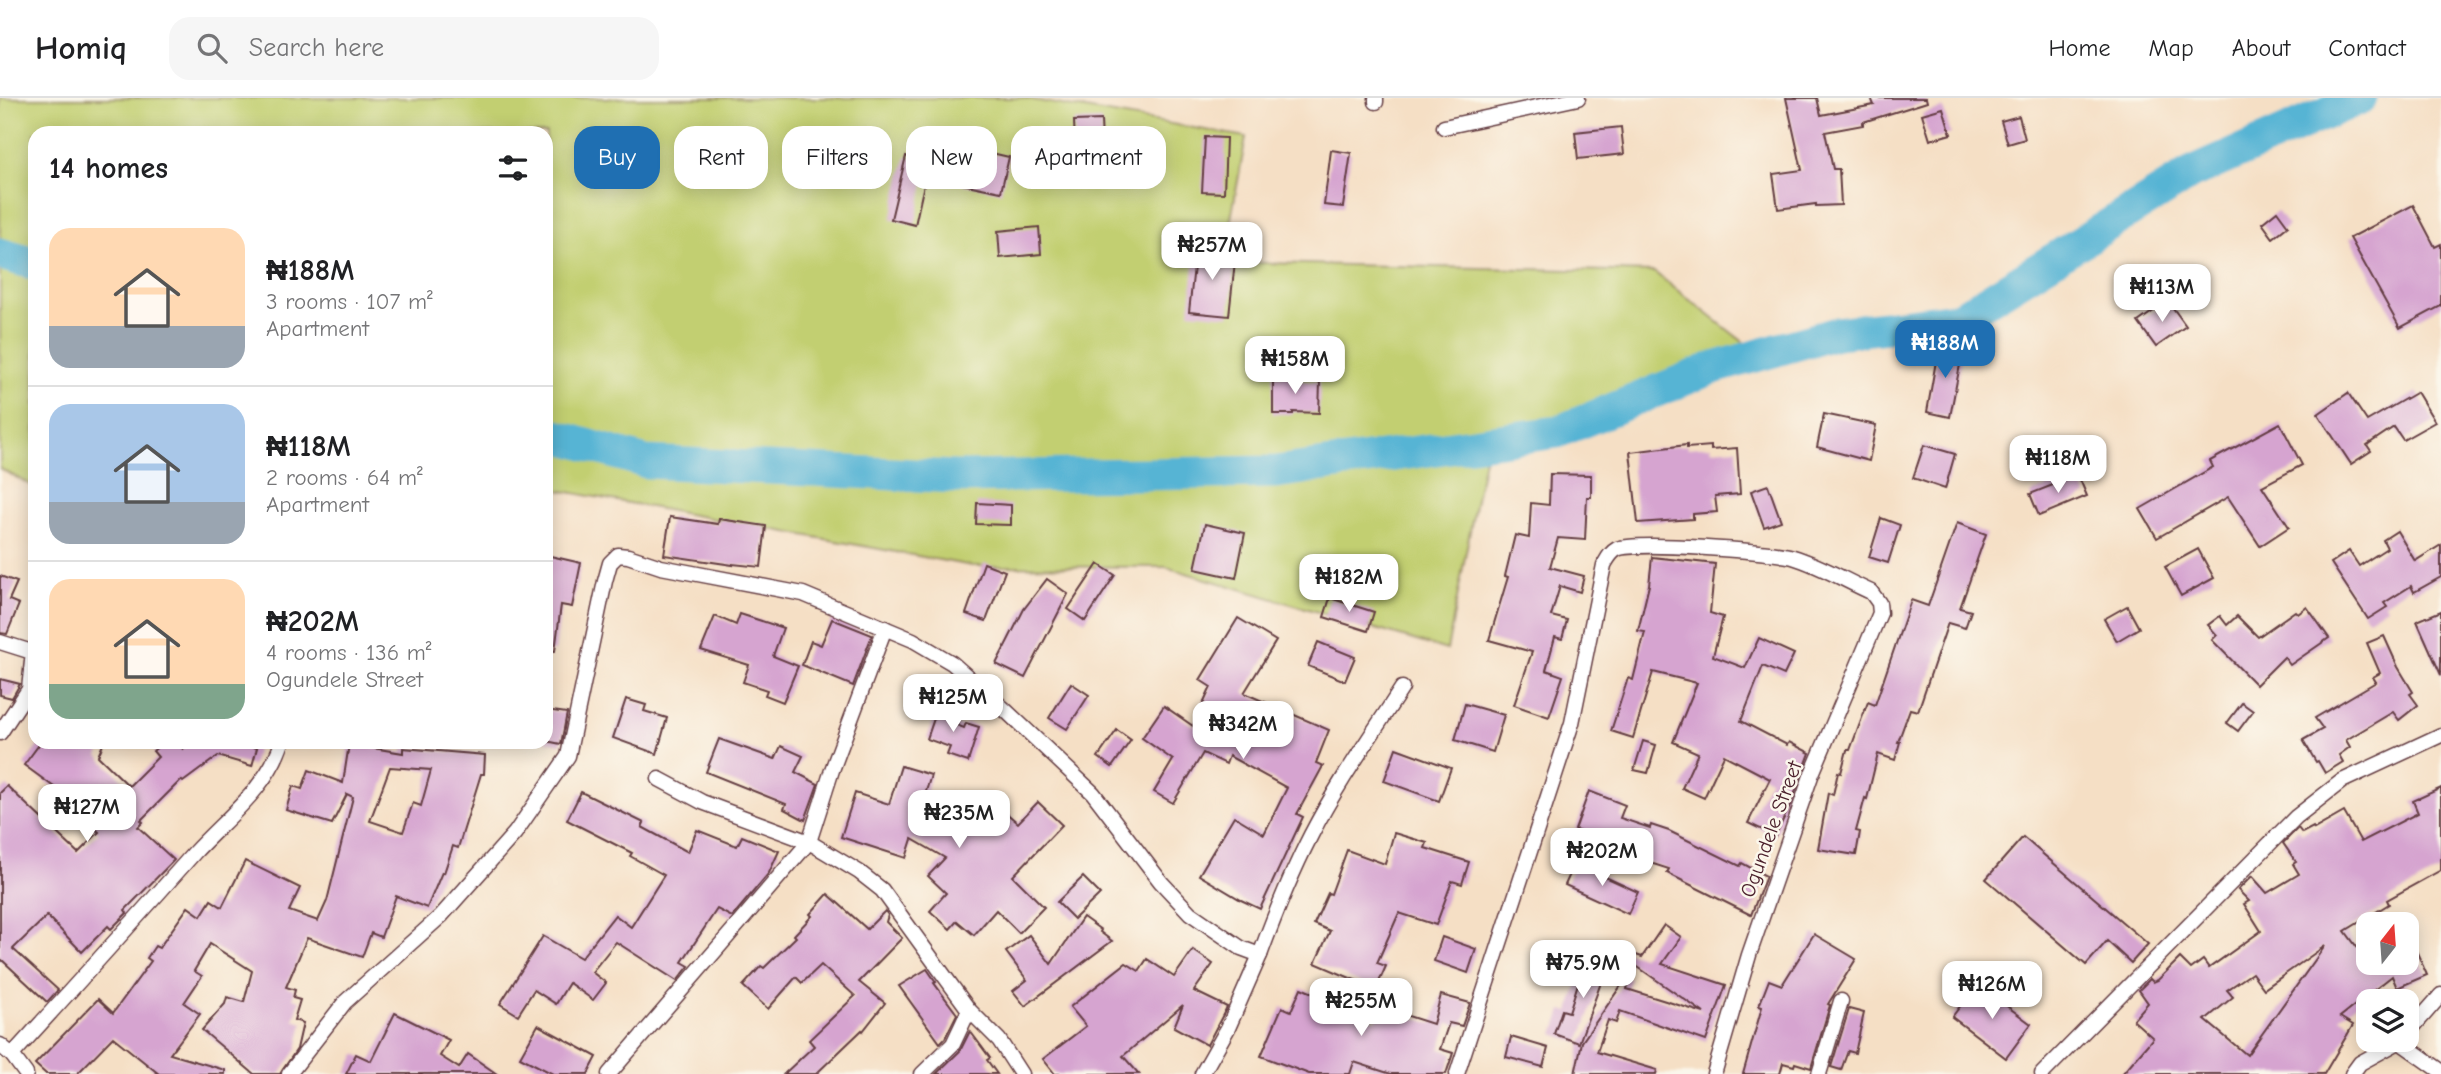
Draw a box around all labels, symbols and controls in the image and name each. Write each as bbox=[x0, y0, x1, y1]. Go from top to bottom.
search box bbox=[169, 17, 659, 80]
text: Homiq bbox=[35, 29, 127, 67]
icon: search bbox=[193, 29, 231, 67]
text: Search here bbox=[249, 33, 384, 63]
text: Home bbox=[2049, 34, 2110, 62]
text: Map bbox=[2148, 34, 2194, 62]
text: About bbox=[2232, 34, 2290, 62]
text: Contact bbox=[2328, 34, 2406, 62]
chip: Buy bbox=[574, 126, 660, 189]
chip: Rent bbox=[674, 126, 768, 189]
chip: Filters bbox=[782, 126, 892, 189]
chip: New bbox=[906, 126, 997, 189]
chip: Apartment bbox=[1011, 126, 1166, 189]
icon: filters bbox=[494, 149, 532, 187]
text: 14 homes bbox=[49, 151, 168, 186]
pin: ₦257M bbox=[1163, 222, 1261, 282]
text: ₦257M bbox=[1177, 231, 1247, 258]
text: ₦188M bbox=[266, 253, 354, 288]
icon: home bbox=[105, 256, 189, 340]
pin: ₦113M bbox=[2113, 264, 2211, 324]
text: ₦113M bbox=[2130, 273, 2194, 300]
text: 3 rooms · 107 m² bbox=[266, 288, 433, 315]
text: Apartment bbox=[266, 315, 369, 342]
pin: ₦188M bbox=[1896, 320, 1994, 380]
text: ₦188M bbox=[1911, 329, 1979, 356]
pin: ₦158M bbox=[1246, 336, 1344, 396]
text: ₦158M bbox=[1261, 345, 1329, 372]
text: ₦118M bbox=[266, 429, 351, 464]
icon: home bbox=[105, 432, 189, 516]
pin: ₦118M bbox=[2009, 436, 2107, 495]
text: ₦118M bbox=[2025, 444, 2091, 471]
text: 2 rooms · 64 m² bbox=[266, 464, 423, 491]
text: Apartment bbox=[266, 491, 369, 518]
pin: ₦182M bbox=[1300, 554, 1398, 614]
text: ₦182M bbox=[1315, 563, 1383, 590]
text: ₦202M bbox=[266, 604, 359, 639]
icon: home bbox=[105, 607, 189, 691]
text: 4 rooms · 136 m² bbox=[266, 639, 432, 666]
text: Ogundele Street bbox=[266, 666, 423, 693]
pin: ₦125M bbox=[904, 674, 1002, 734]
text: ₦125M bbox=[919, 683, 987, 710]
pin: ₦342M bbox=[1194, 702, 1292, 761]
text: ₦342M bbox=[1209, 710, 1277, 737]
street label: Ogundele Street bbox=[1735, 757, 1807, 900]
pin: ₦127M bbox=[38, 784, 136, 844]
pin: ₦235M bbox=[910, 790, 1008, 850]
text: ₦127M bbox=[54, 793, 120, 820]
text: ₦235M bbox=[924, 799, 994, 826]
pin: ₦202M bbox=[1553, 828, 1651, 888]
text: ₦202M bbox=[1566, 837, 1638, 864]
north arrow bbox=[2356, 912, 2418, 975]
map controls bbox=[2356, 912, 2419, 1052]
pin: ₦75.9M bbox=[1526, 940, 1640, 1000]
text: ₦75.9M bbox=[1546, 949, 1620, 976]
pin: ₦126M bbox=[1943, 962, 2041, 1021]
text: ₦126M bbox=[1958, 970, 2026, 997]
pin: ₦255M bbox=[1312, 978, 1410, 1038]
text: ₦255M bbox=[1325, 987, 1397, 1014]
button: layers bbox=[2356, 989, 2419, 1052]

